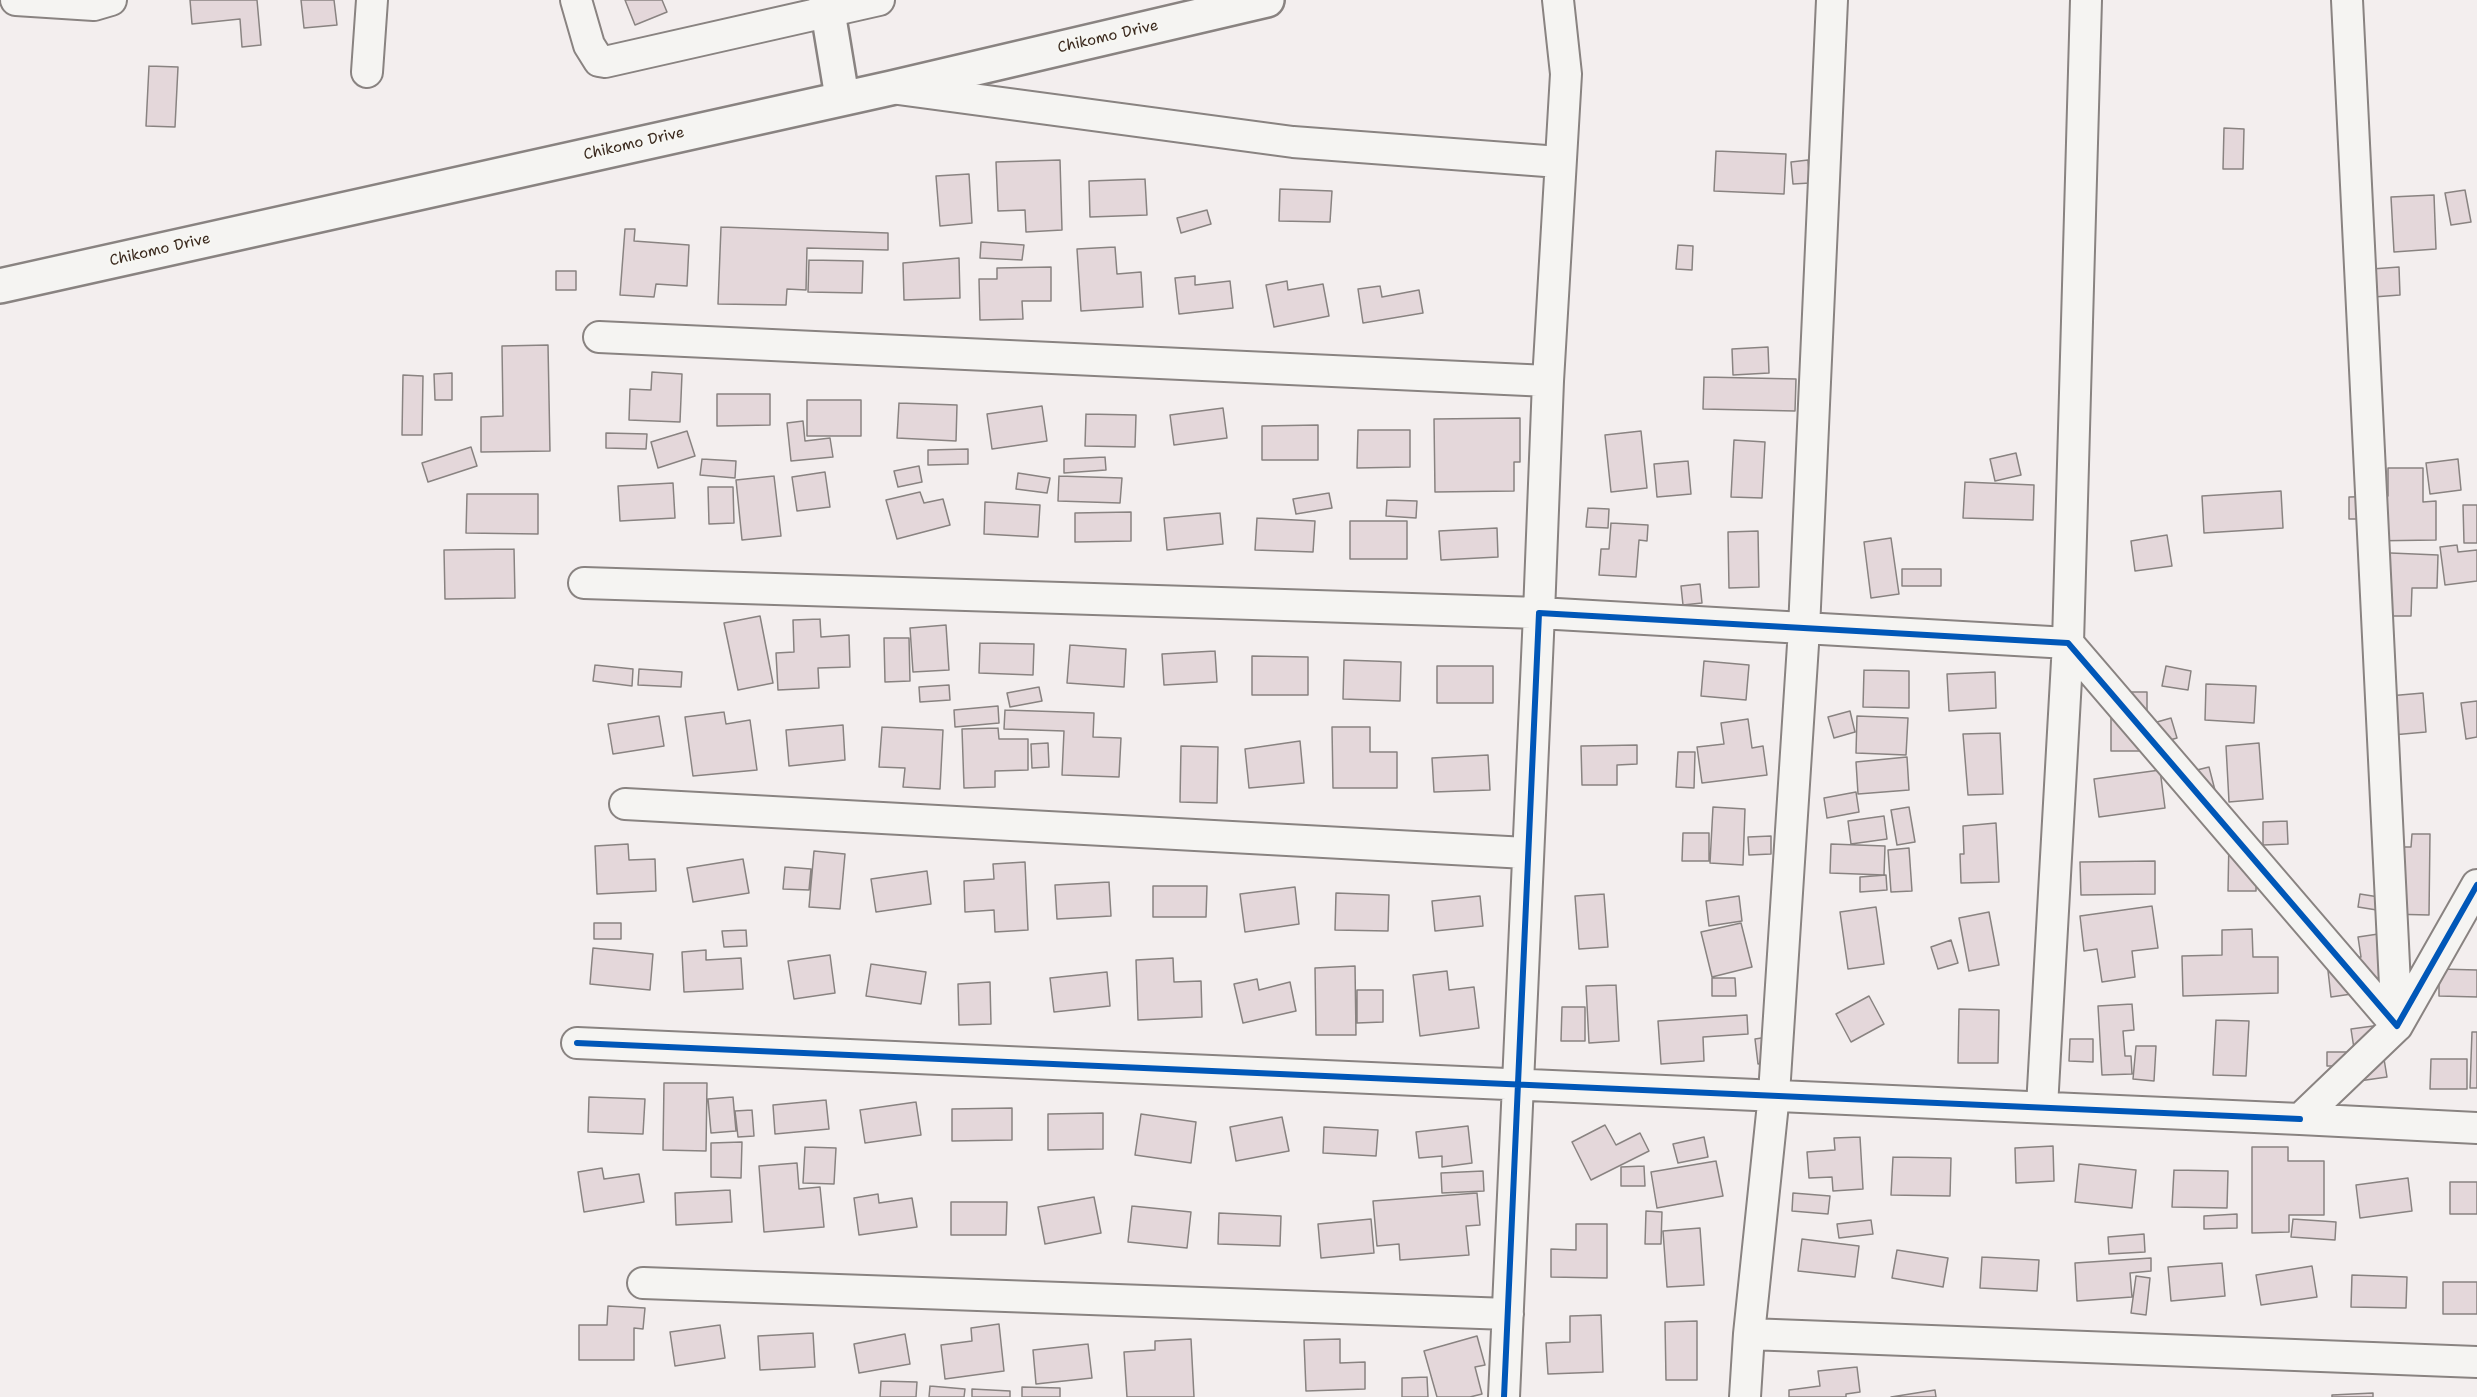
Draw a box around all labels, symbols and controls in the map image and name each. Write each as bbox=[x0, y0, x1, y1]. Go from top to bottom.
street label: Chikomo Drive bbox=[1056, 17, 1160, 57]
street label: Chikomo Drive bbox=[582, 124, 686, 164]
street label: Chikomo Drive bbox=[108, 230, 212, 270]

